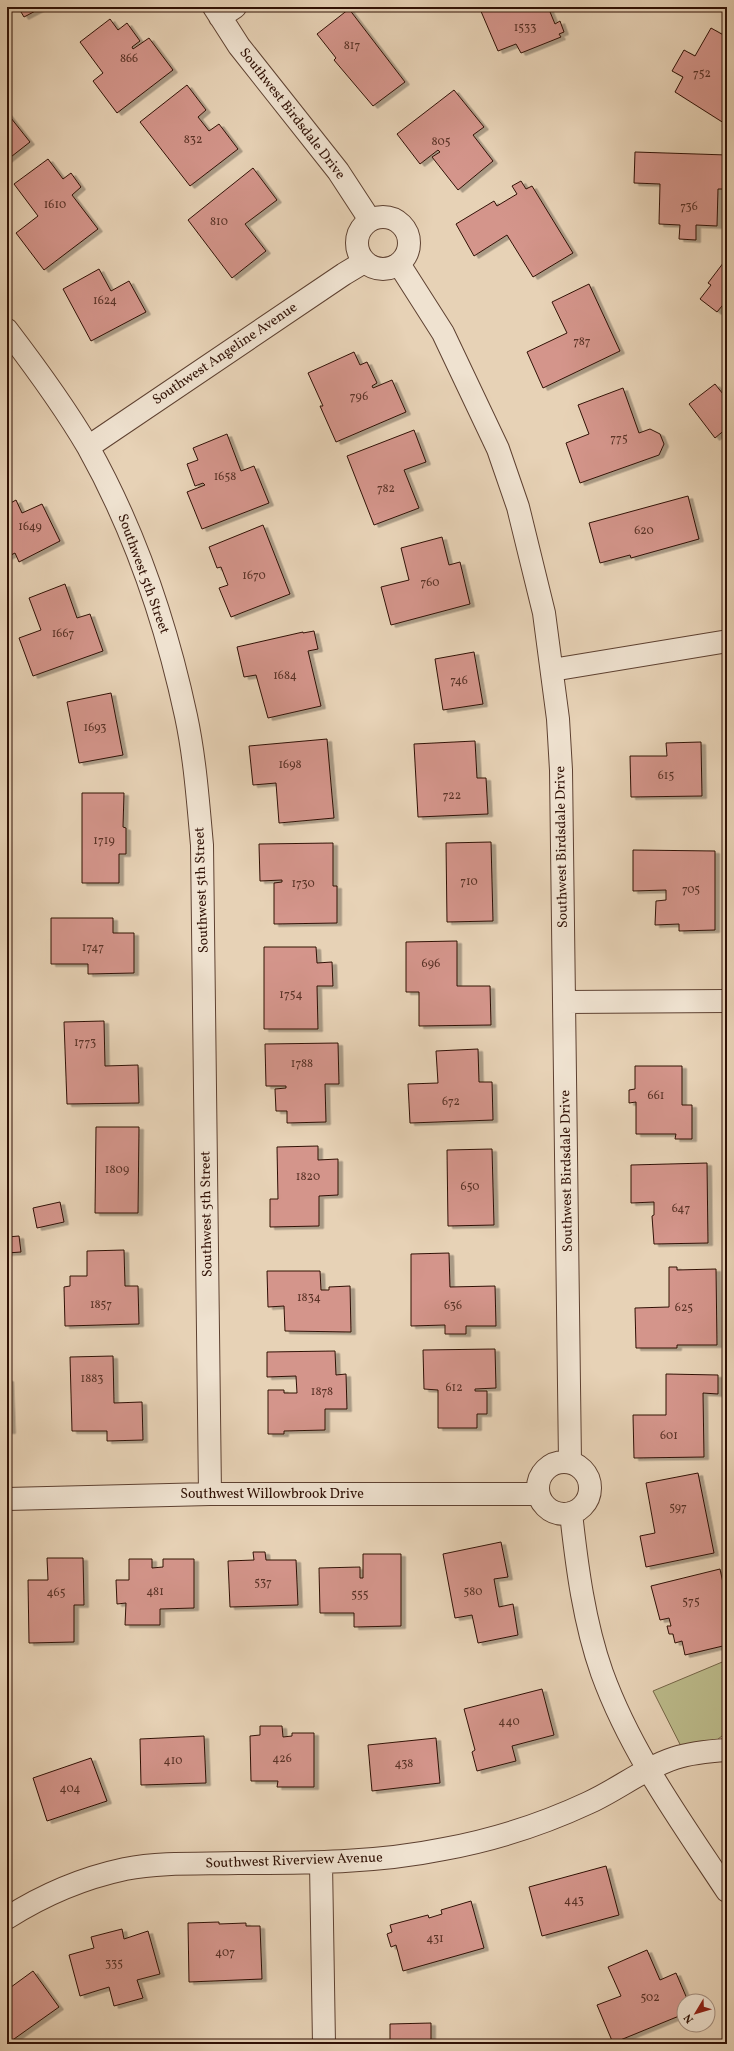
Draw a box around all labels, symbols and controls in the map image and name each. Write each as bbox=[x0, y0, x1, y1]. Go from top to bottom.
house number: 1533 bbox=[514, 20, 536, 36]
house number: 817 bbox=[344, 38, 360, 54]
street label: Southwest Birdsdale Drive bbox=[235, 44, 350, 184]
house number: 866 bbox=[120, 51, 138, 67]
house number: 752 bbox=[693, 66, 711, 82]
house number: 832 bbox=[184, 132, 202, 148]
house number: 805 bbox=[432, 134, 451, 150]
house number: 1610 bbox=[44, 197, 66, 213]
house number: 736 bbox=[680, 199, 698, 215]
house number: 810 bbox=[210, 214, 228, 230]
house number: 1624 bbox=[93, 293, 117, 309]
street label: Southwest Angeline Avenue bbox=[149, 298, 301, 410]
house number: 787 bbox=[573, 334, 591, 350]
house number: 796 bbox=[350, 389, 368, 405]
house number: 775 bbox=[610, 431, 628, 447]
house number: 1658 bbox=[214, 469, 236, 485]
house number: 782 bbox=[377, 481, 395, 497]
street label: Southwest 5th Street bbox=[112, 511, 174, 637]
house number: 1649 bbox=[18, 519, 42, 535]
house number: 620 bbox=[634, 523, 654, 539]
house number: 1670 bbox=[242, 568, 266, 584]
house number: 760 bbox=[420, 575, 440, 591]
house number: 1667 bbox=[52, 626, 74, 642]
house number: 1684 bbox=[273, 668, 297, 684]
house number: 746 bbox=[450, 673, 468, 689]
house number: 1693 bbox=[84, 720, 106, 736]
house number: 1698 bbox=[278, 757, 302, 773]
street label: Southwest Birdsdale Drive bbox=[551, 765, 573, 928]
house number: 615 bbox=[658, 768, 674, 784]
house number: 722 bbox=[443, 788, 461, 804]
street label: Southwest 5th Street bbox=[190, 826, 214, 953]
house number: 1719 bbox=[93, 833, 115, 849]
house number: 710 bbox=[460, 874, 478, 890]
house number: 1730 bbox=[291, 876, 315, 892]
house number: 705 bbox=[682, 882, 700, 898]
house number: 1747 bbox=[82, 940, 104, 956]
house number: 696 bbox=[422, 956, 440, 972]
house number: 1754 bbox=[279, 987, 303, 1003]
house number: 1773 bbox=[74, 1035, 96, 1051]
house number: 1788 bbox=[291, 1056, 313, 1072]
house number: 661 bbox=[648, 1088, 664, 1104]
street label: Southwest Birdsdale Drive bbox=[556, 1089, 578, 1252]
house number: 672 bbox=[442, 1094, 460, 1110]
street label: Southwest 5th Street bbox=[196, 1151, 218, 1277]
house number: 1809 bbox=[105, 1162, 129, 1178]
house number: 1820 bbox=[296, 1169, 320, 1185]
house number: 650 bbox=[461, 1179, 479, 1195]
house number: 647 bbox=[672, 1201, 691, 1217]
house number: 1834 bbox=[297, 1290, 321, 1306]
house number: 1857 bbox=[90, 1297, 112, 1313]
house number: 636 bbox=[444, 1298, 462, 1314]
house number: 625 bbox=[675, 1300, 693, 1316]
house number: 1883 bbox=[80, 1371, 104, 1387]
house number: 612 bbox=[445, 1380, 463, 1396]
house number: 1878 bbox=[311, 1384, 333, 1400]
house number: 601 bbox=[660, 1428, 678, 1444]
street label: Southwest Willowbrook Drive bbox=[180, 1485, 364, 1504]
house number: 597 bbox=[669, 1500, 687, 1516]
house number: 537 bbox=[254, 1575, 272, 1591]
house number: 481 bbox=[146, 1584, 164, 1600]
house number: 580 bbox=[463, 1584, 483, 1600]
house number: 465 bbox=[47, 1585, 66, 1601]
house number: 555 bbox=[351, 1587, 369, 1603]
house number: 575 bbox=[682, 1594, 700, 1610]
house number: 440 bbox=[498, 1714, 520, 1730]
house number: 426 bbox=[272, 1751, 292, 1767]
house number: 410 bbox=[163, 1753, 183, 1769]
house number: 438 bbox=[395, 1756, 413, 1772]
house number: 404 bbox=[59, 1781, 81, 1797]
street label: Southwest Riverview Avenue bbox=[205, 1848, 383, 1874]
house number: 443 bbox=[564, 1893, 584, 1909]
house number: 431 bbox=[426, 1931, 444, 1947]
house number: 407 bbox=[215, 1945, 235, 1961]
house number: 335 bbox=[105, 1956, 123, 1972]
house number: 502 bbox=[640, 1990, 660, 2006]
north arrow bbox=[676, 1993, 716, 2033]
text: N bbox=[681, 2010, 698, 2026]

